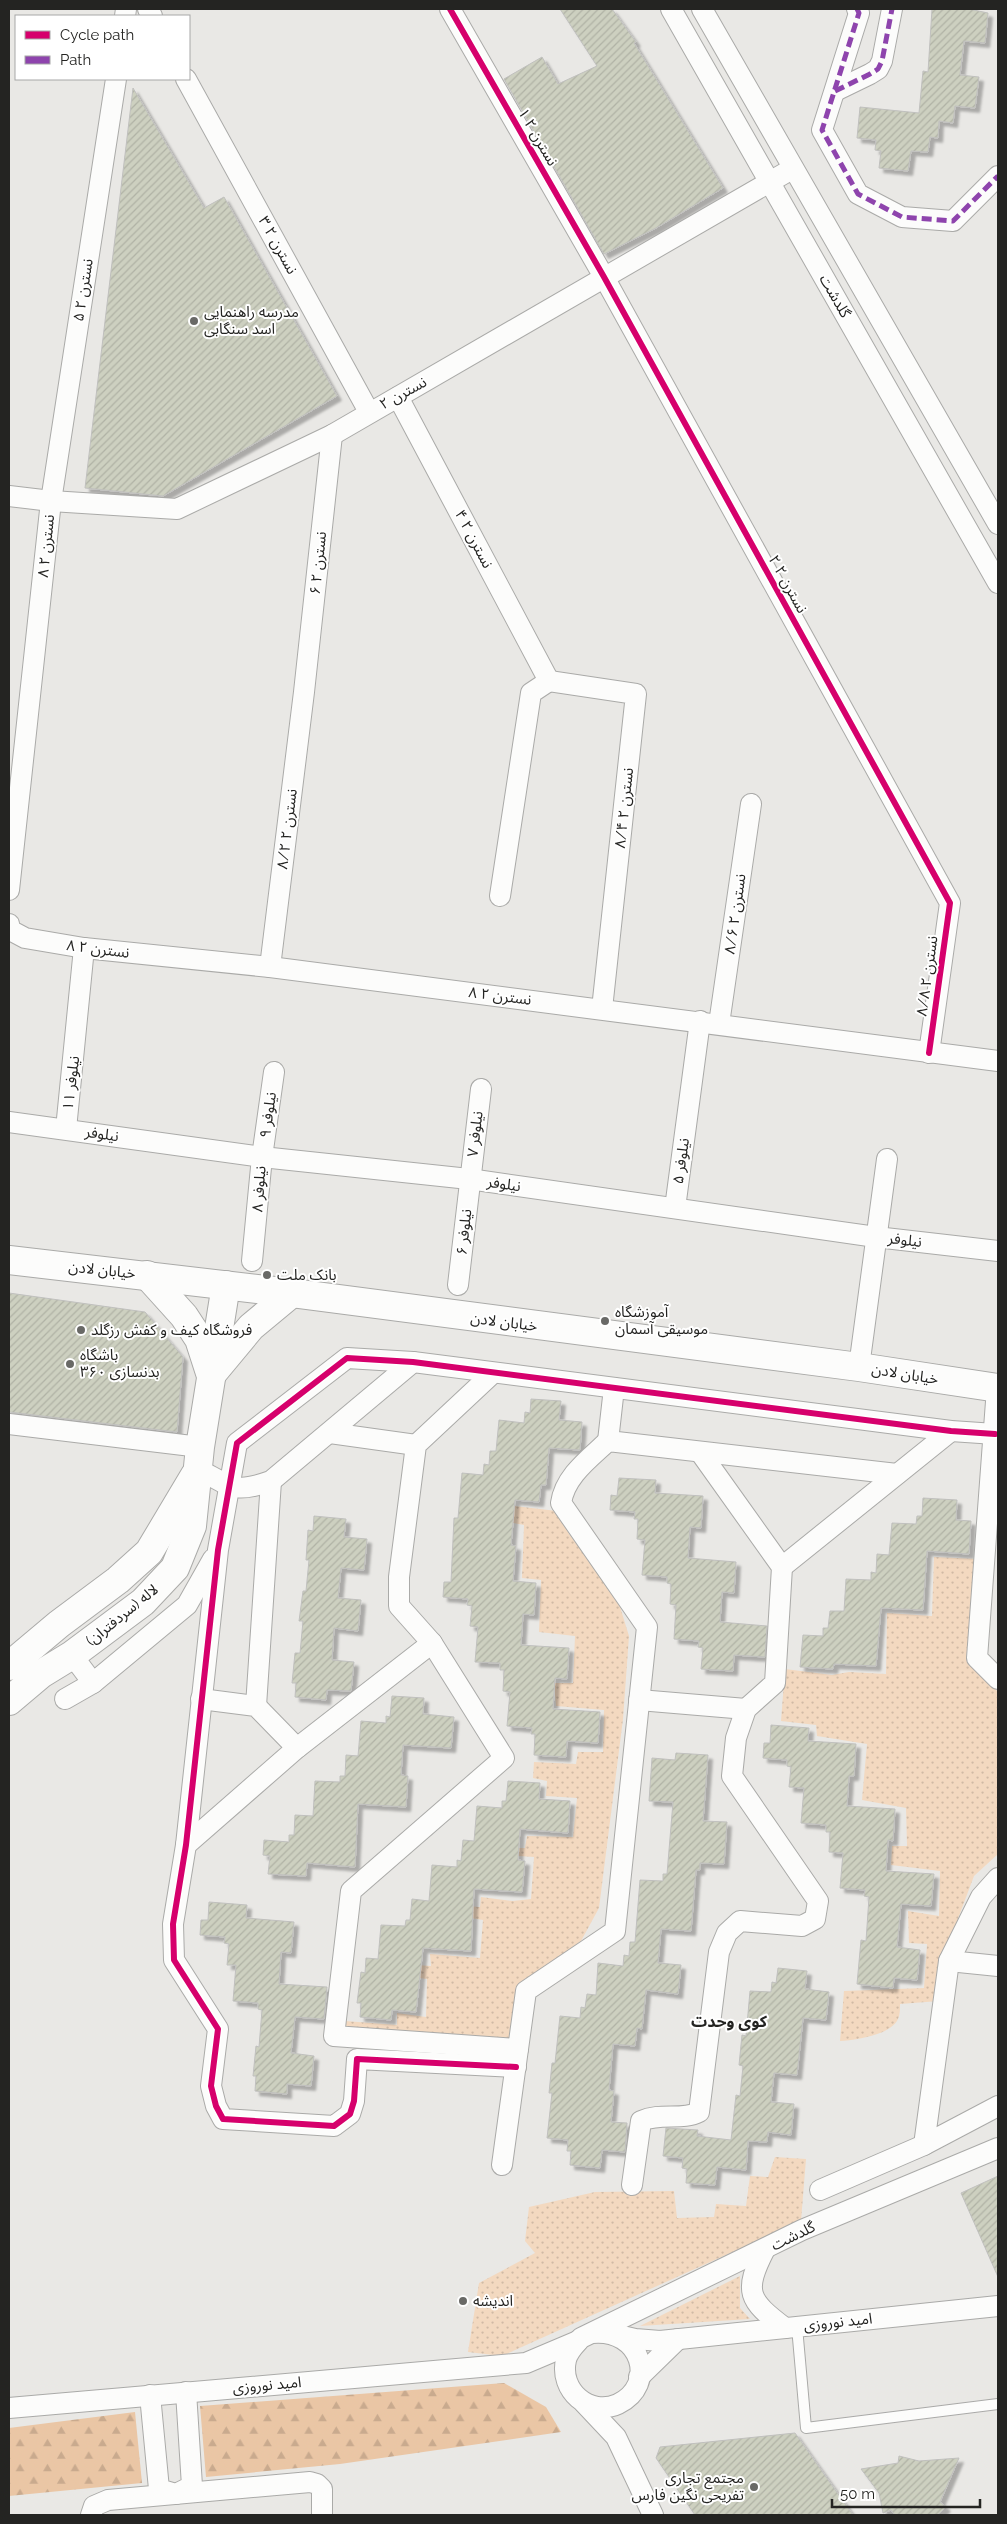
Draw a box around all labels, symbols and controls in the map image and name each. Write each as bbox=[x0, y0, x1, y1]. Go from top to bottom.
legend bbox=[15, 15, 190, 80]
text: Cycle path bbox=[60, 26, 134, 44]
text: Path bbox=[60, 51, 91, 69]
street label: ۱ نسترن ۲ bbox=[514, 105, 562, 169]
street label: ۳ نسترن ۲ bbox=[255, 213, 301, 277]
street label: ۵ نسترن ۲ bbox=[69, 257, 97, 323]
street label: گلدشت bbox=[815, 271, 855, 321]
place label: مدرسه راهنمایی اسد سنگابی bbox=[204, 303, 299, 338]
marker: مدرسه راهنمایی اسد سنگابی bbox=[188, 315, 200, 327]
street label: نسترن ۲ bbox=[376, 373, 430, 413]
street label: ۴ نسترن ۲ bbox=[451, 507, 497, 571]
street label: ۸ نسترن ۲ bbox=[34, 514, 58, 578]
street label: ۶ نسترن ۲ bbox=[306, 531, 330, 595]
street label: ۲ نسترن ۲ bbox=[765, 552, 811, 616]
street label: ۸/۴ نسترن ۲ bbox=[611, 767, 637, 849]
street label: ۸/۲ نسترن ۲ bbox=[273, 788, 301, 870]
street label: ۸/۶ نسترن ۲ bbox=[720, 873, 750, 955]
street label: ۸/۸ نسترن ۲ bbox=[912, 935, 942, 1017]
street label: ۸ نسترن ۲ bbox=[65, 936, 131, 962]
street label: ۸ نسترن ۲ bbox=[467, 983, 533, 1009]
street label: ۱۱ نیلوفر bbox=[59, 1055, 83, 1111]
street label: ۹ نیلوفر bbox=[256, 1091, 280, 1139]
street label: ۷ نیلوفر bbox=[463, 1110, 487, 1158]
street label: نیلوفر bbox=[83, 1123, 120, 1145]
street label: ۵ نیلوفر bbox=[669, 1137, 693, 1185]
street label: ۸ نیلوفر bbox=[248, 1165, 270, 1213]
street label: نیلوفر bbox=[485, 1173, 522, 1195]
street label: ۶ نیلوفر bbox=[453, 1208, 475, 1256]
street label: نیلوفر bbox=[886, 1229, 923, 1251]
street label: خیابان لادن bbox=[68, 1258, 137, 1282]
place label: بانک ملت bbox=[277, 1266, 337, 1284]
marker: بانک ملت bbox=[261, 1269, 273, 1281]
place label: آموزشگاه موسیقی آسمان bbox=[615, 1303, 708, 1338]
street label: خیابان لادن bbox=[469, 1309, 539, 1335]
marker: آموزشگاه موسیقی آسمان bbox=[599, 1315, 611, 1327]
place label: فروشگاه کیف و کفش رزگلد bbox=[91, 1321, 252, 1339]
marker: فروشگاه کیف و کفش رزگلد bbox=[75, 1324, 87, 1336]
place label: باشگاه بدنسازی ۳۶۰ bbox=[80, 1346, 160, 1381]
marker: باشگاه بدنسازی ۳۶۰ bbox=[64, 1358, 76, 1370]
street label: خیابان لادن bbox=[870, 1360, 940, 1388]
street label: لاله (سردفتران) bbox=[82, 1580, 162, 1650]
district label: کوی وحدت bbox=[691, 2012, 768, 2031]
street label: گلدشت bbox=[768, 2217, 819, 2254]
place label: اندیشه bbox=[473, 2292, 513, 2310]
marker: اندیشه bbox=[457, 2295, 469, 2307]
street label: امید نوروزی bbox=[803, 2309, 873, 2335]
street label: امید نوروزی bbox=[232, 2373, 302, 2397]
place label: مجتمع تجاری تفریحی نگین فارس bbox=[631, 2469, 744, 2504]
scale bar bbox=[832, 2476, 980, 2508]
marker: مجتمع تجاری تفریحی نگین فارس bbox=[748, 2481, 760, 2493]
text: 50 m bbox=[840, 2485, 875, 2503]

